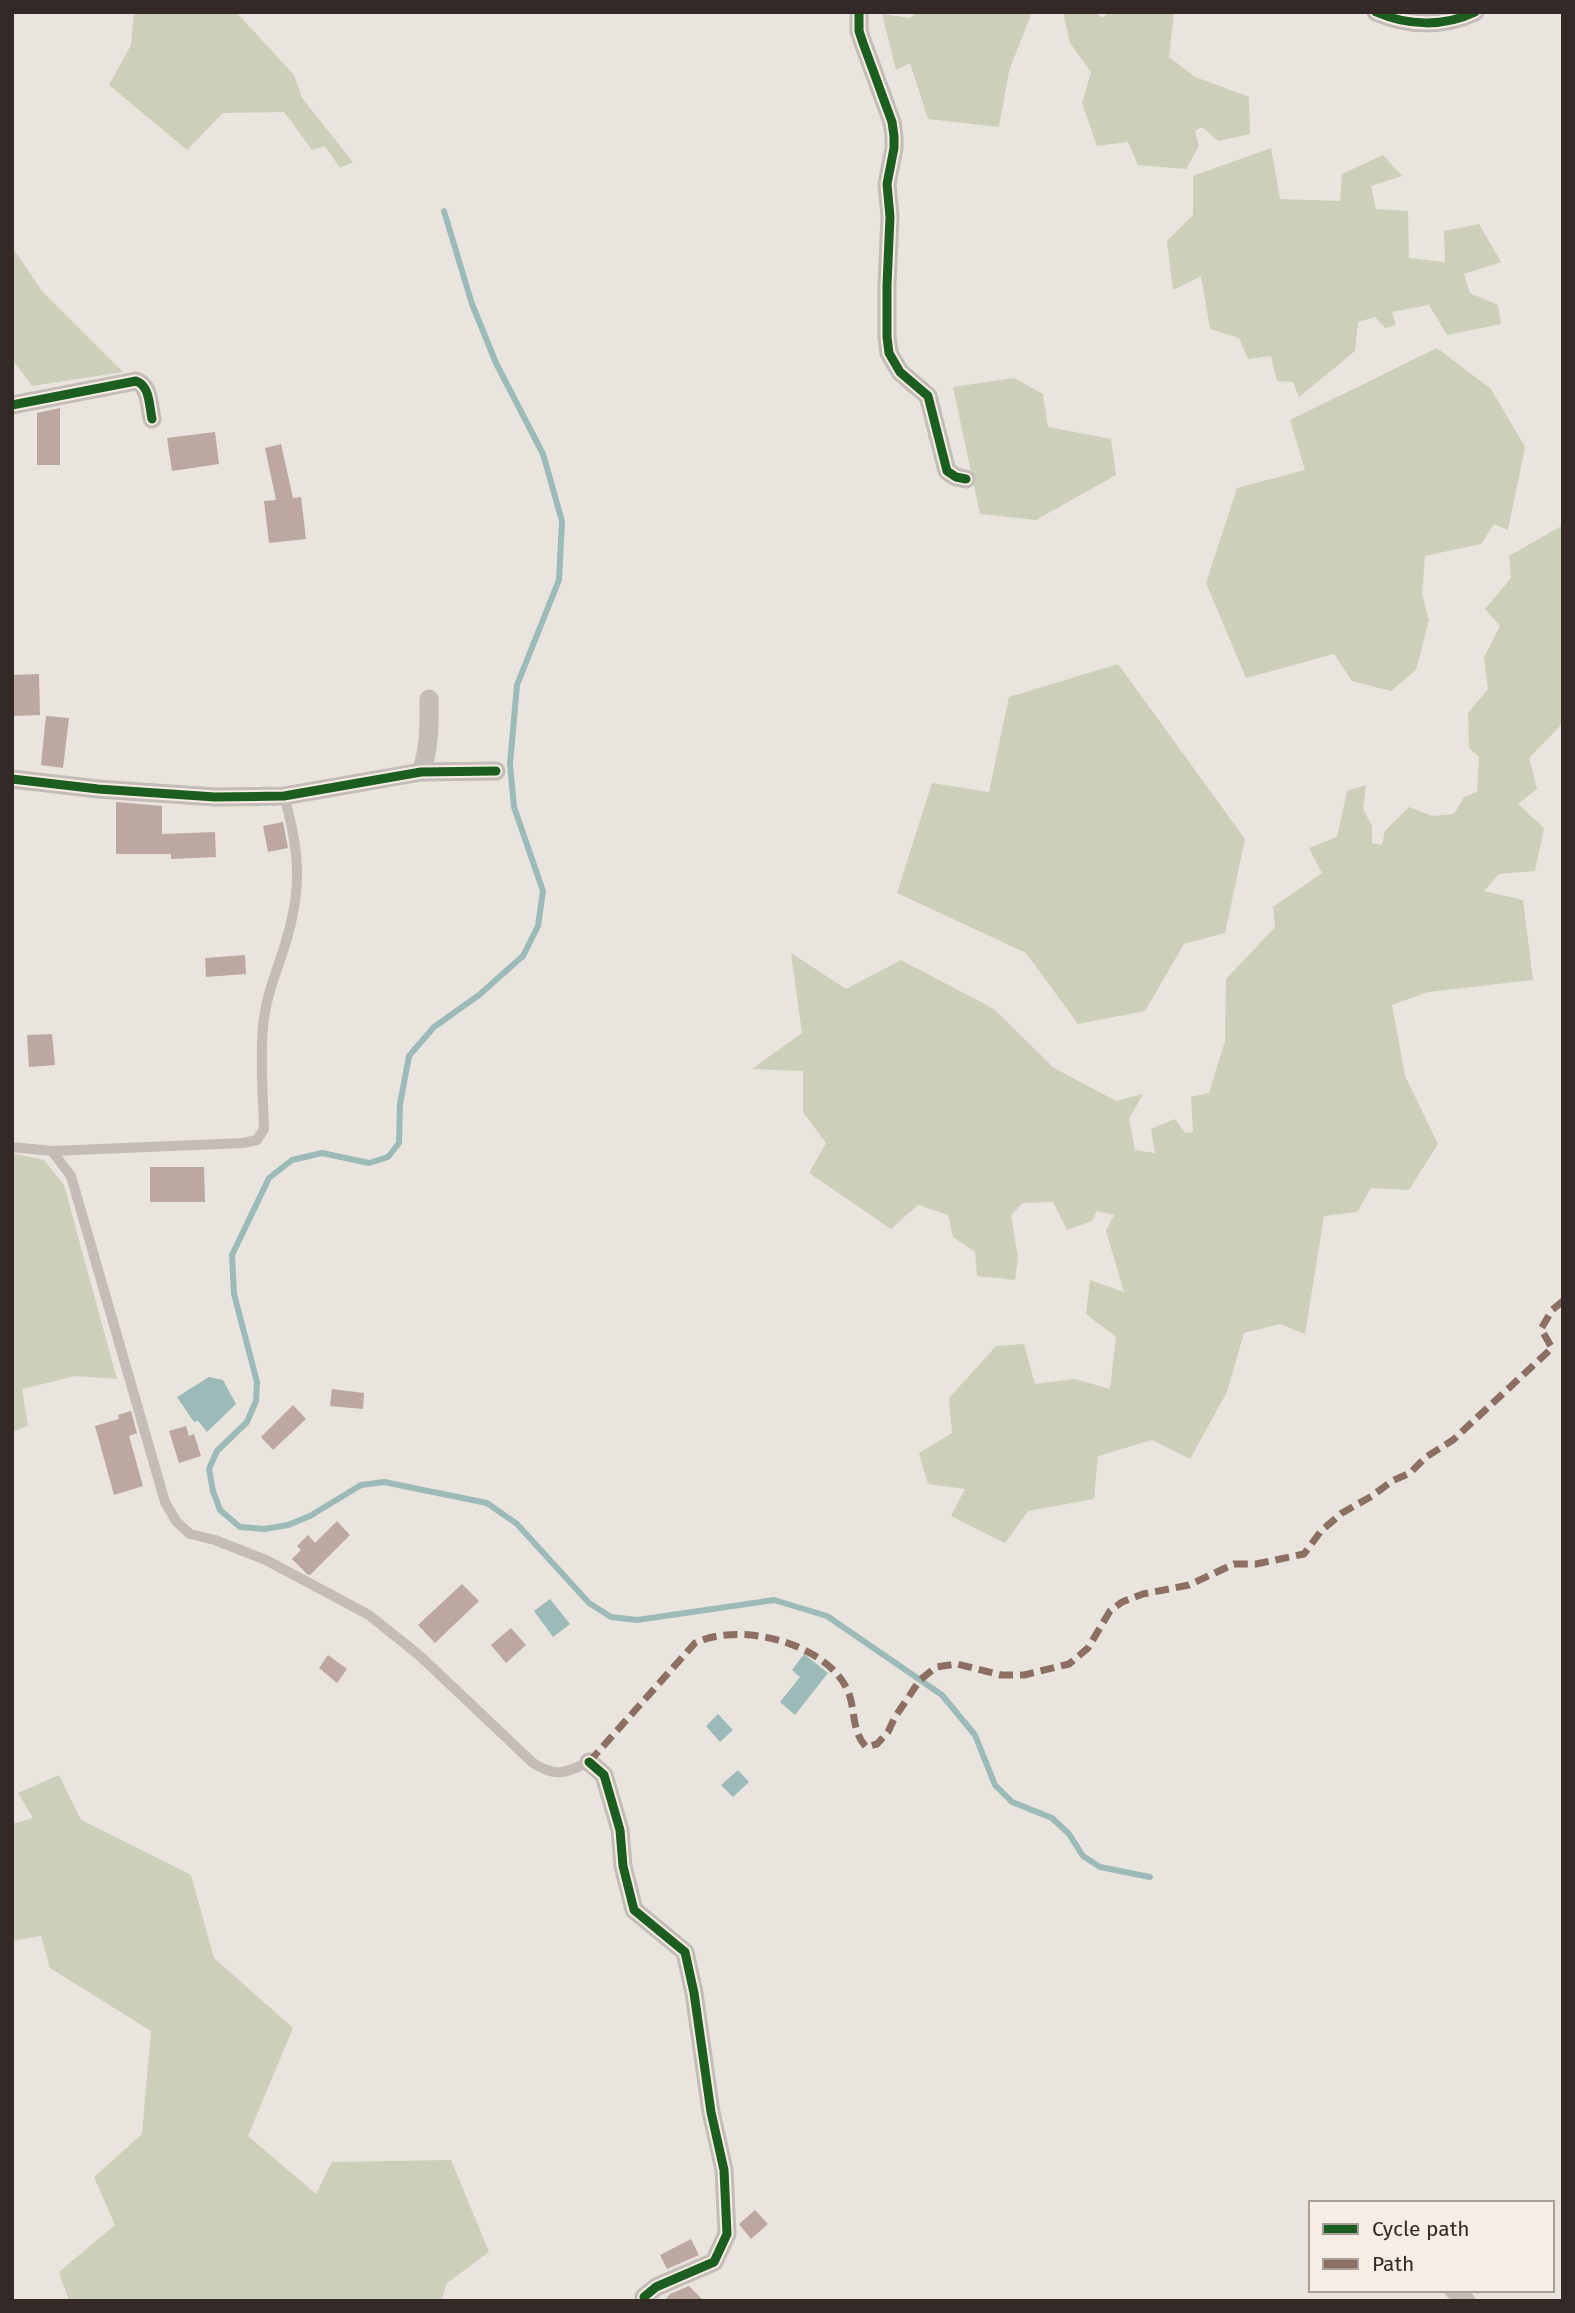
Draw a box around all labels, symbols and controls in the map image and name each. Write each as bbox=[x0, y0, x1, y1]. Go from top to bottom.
legend bbox=[1309, 2201, 1554, 2292]
text: Cycle path bbox=[1372, 2216, 1470, 2242]
text: Path bbox=[1372, 2251, 1414, 2277]

